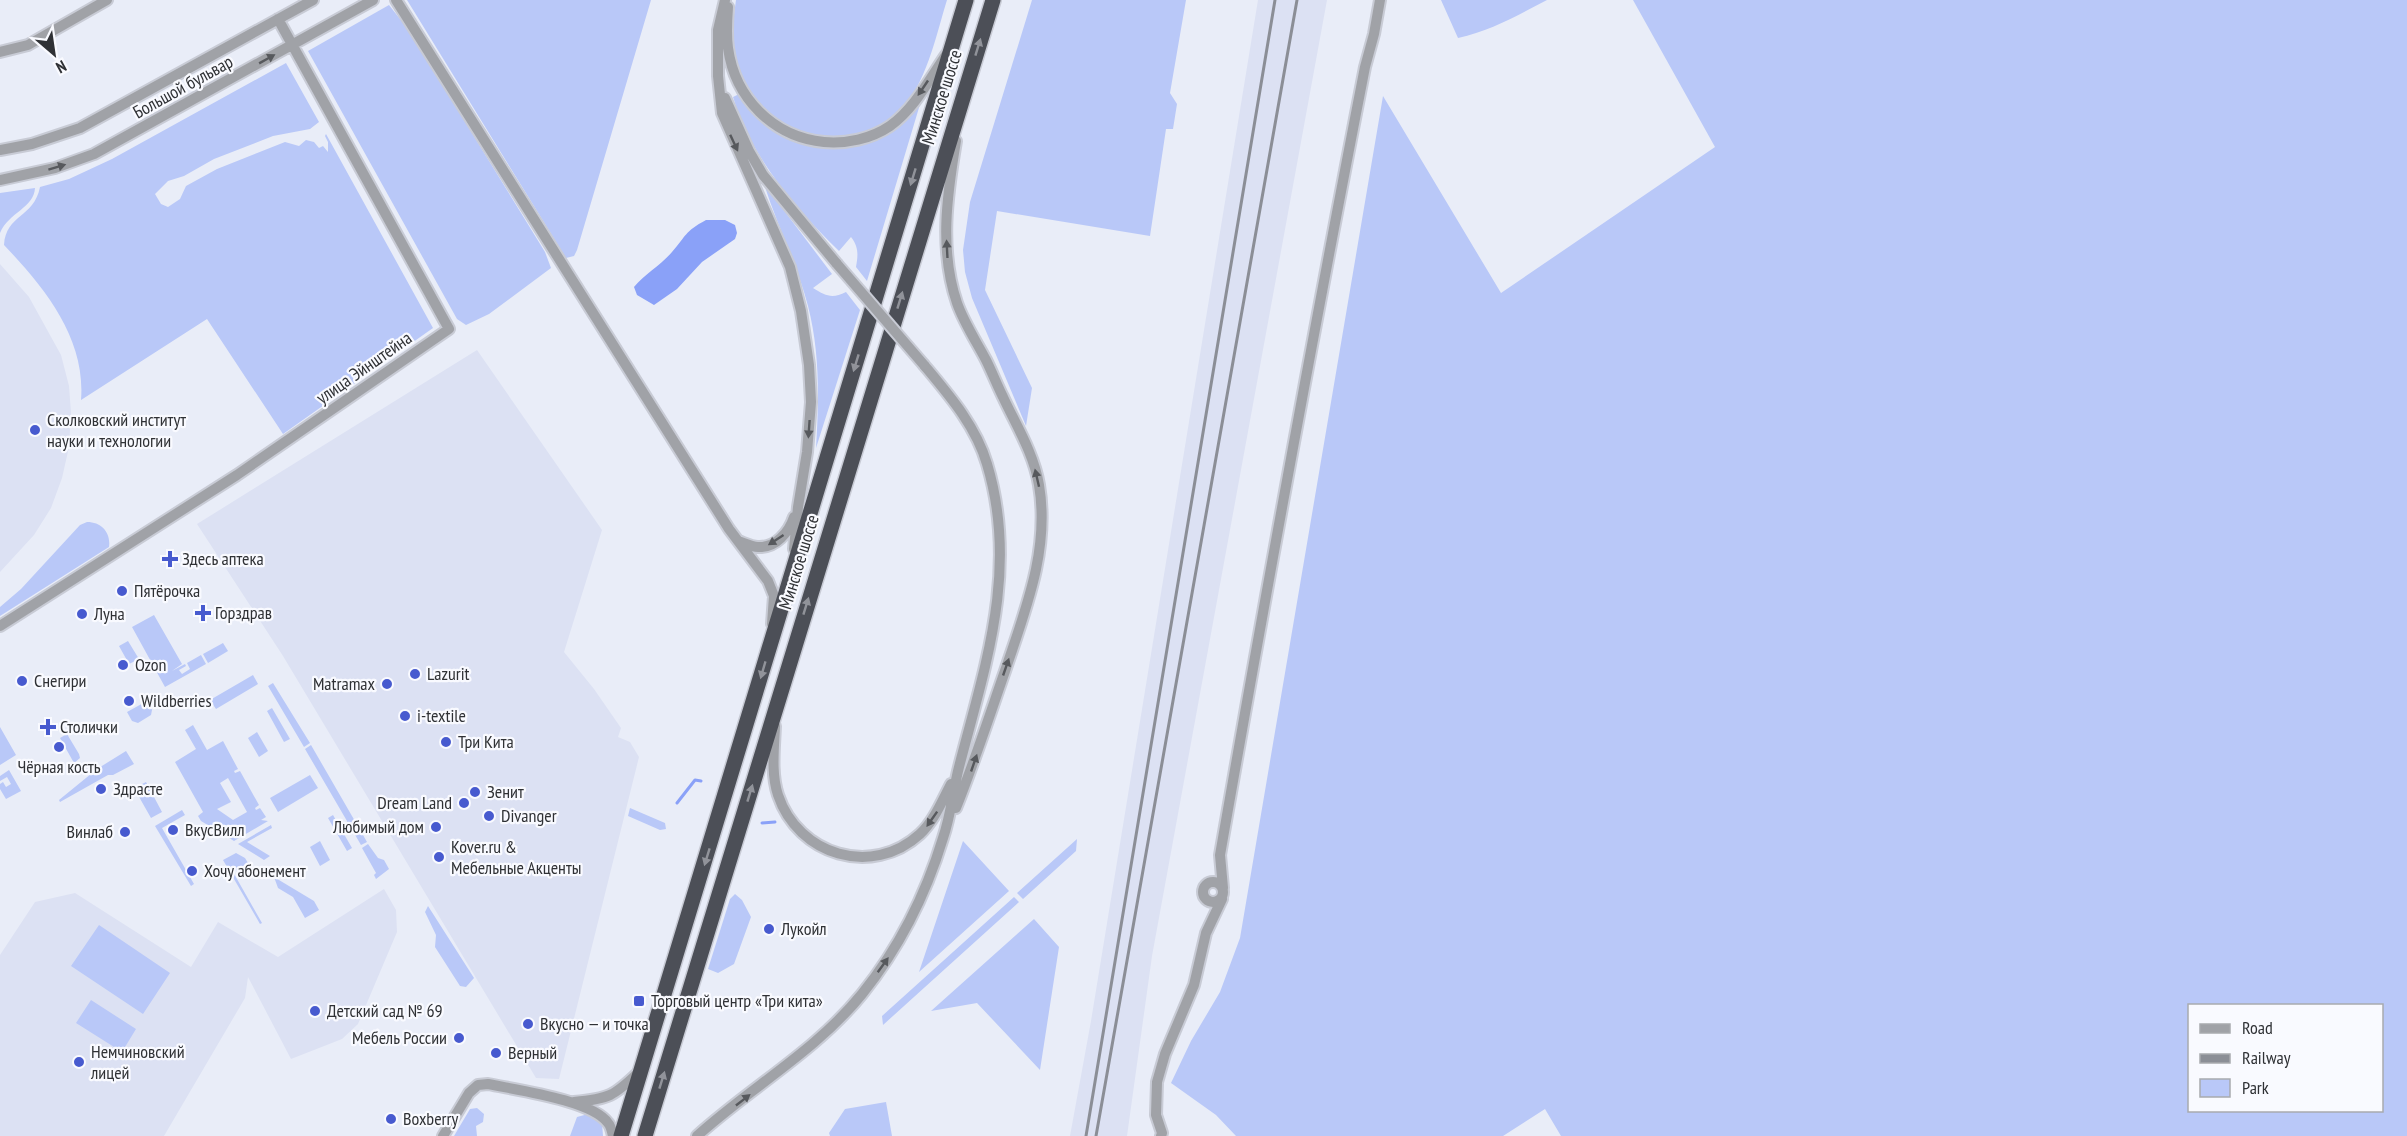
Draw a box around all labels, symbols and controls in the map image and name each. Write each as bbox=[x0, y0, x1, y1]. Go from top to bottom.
north arrow bbox=[24, 24, 84, 84]
one-way arrow bbox=[974, 38, 983, 56]
street label: Минское шоссе bbox=[916, 47, 967, 147]
street label: Большой бульвар bbox=[129, 50, 237, 123]
one-way arrow bbox=[259, 54, 276, 64]
text: N bbox=[53, 56, 70, 78]
one-way arrow bbox=[918, 80, 929, 97]
one-way arrow bbox=[729, 135, 738, 152]
one-way arrow bbox=[48, 162, 66, 171]
one-way arrow bbox=[908, 168, 917, 186]
one-way arrow bbox=[942, 239, 951, 258]
one-way arrow bbox=[896, 291, 905, 309]
street label: улица Эйнштейна bbox=[311, 326, 416, 409]
one-way arrow bbox=[851, 354, 861, 372]
place label: Сколковский институт науки и технологии bbox=[47, 408, 186, 452]
one-way arrow bbox=[804, 419, 814, 438]
marker: Сколковский институт науки и технологии bbox=[28, 423, 42, 437]
one-way arrow bbox=[1032, 469, 1042, 487]
street label: Минское шоссе bbox=[773, 512, 824, 612]
one-way arrow bbox=[769, 534, 785, 546]
place label: Здесь аптека bbox=[182, 547, 264, 570]
marker: Здесь аптека bbox=[163, 552, 177, 566]
place label: Пятёрочка bbox=[134, 579, 200, 602]
marker: Пятёрочка bbox=[115, 584, 129, 598]
one-way arrow bbox=[802, 597, 811, 615]
place label: Горздрав bbox=[215, 601, 272, 624]
place label: Луна bbox=[93, 602, 125, 625]
marker: Горздрав bbox=[196, 606, 210, 620]
marker: Луна bbox=[75, 607, 89, 621]
place label: Ozon bbox=[135, 653, 167, 676]
marker: Ozon bbox=[116, 658, 130, 672]
one-way arrow bbox=[1001, 658, 1011, 676]
one-way arrow bbox=[758, 661, 767, 679]
place label: Lazurit bbox=[427, 662, 470, 685]
marker: Lazurit bbox=[408, 667, 422, 681]
place label: Снегири bbox=[34, 669, 86, 692]
place label: Matramax bbox=[313, 672, 376, 695]
marker: Снегири bbox=[15, 674, 29, 688]
marker: Matramax bbox=[380, 677, 394, 691]
place label: Wildberries bbox=[141, 689, 212, 712]
marker: Wildberries bbox=[122, 694, 136, 708]
place label: i-textile bbox=[417, 704, 466, 727]
marker: i-textile bbox=[398, 709, 412, 723]
place label: Столички bbox=[60, 715, 118, 738]
marker: Столички bbox=[41, 720, 55, 734]
place label: Три Кита bbox=[458, 730, 514, 753]
marker: Три Кита bbox=[439, 735, 453, 749]
marker: Чёрная кость bbox=[52, 740, 66, 754]
one-way arrow bbox=[969, 754, 979, 772]
place label: Чёрная кость bbox=[17, 755, 101, 778]
place label: Здрасте bbox=[113, 777, 163, 800]
place label: Зенит bbox=[487, 780, 524, 803]
marker: Здрасте bbox=[94, 782, 108, 796]
one-way arrow bbox=[746, 784, 755, 802]
marker: Зенит bbox=[468, 785, 482, 799]
place label: Dream Land bbox=[377, 791, 452, 814]
marker: Dream Land bbox=[457, 796, 471, 810]
place label: Divanger bbox=[501, 804, 557, 827]
marker: Divanger bbox=[482, 809, 496, 823]
one-way arrow bbox=[926, 810, 938, 826]
place label: Любимый дом bbox=[332, 815, 424, 838]
place label: ВкусВилл bbox=[185, 818, 245, 841]
place label: Винлаб bbox=[67, 820, 113, 843]
marker: Любимый дом bbox=[429, 820, 443, 834]
marker: ВкусВилл bbox=[166, 823, 180, 837]
marker: Винлаб bbox=[118, 825, 132, 839]
place label: Kover.ru & Мебельные Акценты bbox=[451, 835, 581, 879]
one-way arrow bbox=[702, 848, 711, 866]
marker: Kover.ru & Мебельные Акценты bbox=[432, 850, 446, 864]
place label: Хочу абонемент bbox=[204, 859, 306, 882]
marker: Хочу абонемент bbox=[185, 864, 199, 878]
place label: Лукойл bbox=[780, 917, 827, 940]
marker: Лукойл bbox=[762, 922, 776, 936]
one-way arrow bbox=[877, 958, 889, 974]
place label: Торговый центр «Три кита» bbox=[651, 989, 823, 1012]
marker: Торговый центр «Три кита» bbox=[632, 994, 646, 1008]
place label: Детский сад № 69 bbox=[327, 999, 443, 1022]
marker: Детский сад № 69 bbox=[308, 1004, 322, 1018]
legend bbox=[2188, 1004, 2383, 1112]
place label: Вкусно — и точка bbox=[540, 1012, 649, 1035]
text: Road bbox=[2242, 1016, 2273, 1039]
marker: Вкусно — и точка bbox=[521, 1017, 535, 1031]
place label: Мебель России bbox=[352, 1026, 447, 1049]
marker: Мебель России bbox=[452, 1031, 466, 1045]
place label: Немчиновский лицей bbox=[90, 1040, 185, 1084]
place label: Верный bbox=[508, 1041, 557, 1064]
marker: Верный bbox=[489, 1046, 503, 1060]
text: Railway bbox=[2242, 1046, 2291, 1069]
marker: Немчиновский лицей bbox=[72, 1055, 86, 1069]
one-way arrow bbox=[658, 1071, 667, 1089]
text: Park bbox=[2242, 1076, 2269, 1099]
one-way arrow bbox=[735, 1093, 751, 1106]
place label: Boxberry bbox=[403, 1107, 458, 1130]
marker: Boxberry bbox=[384, 1112, 398, 1126]

